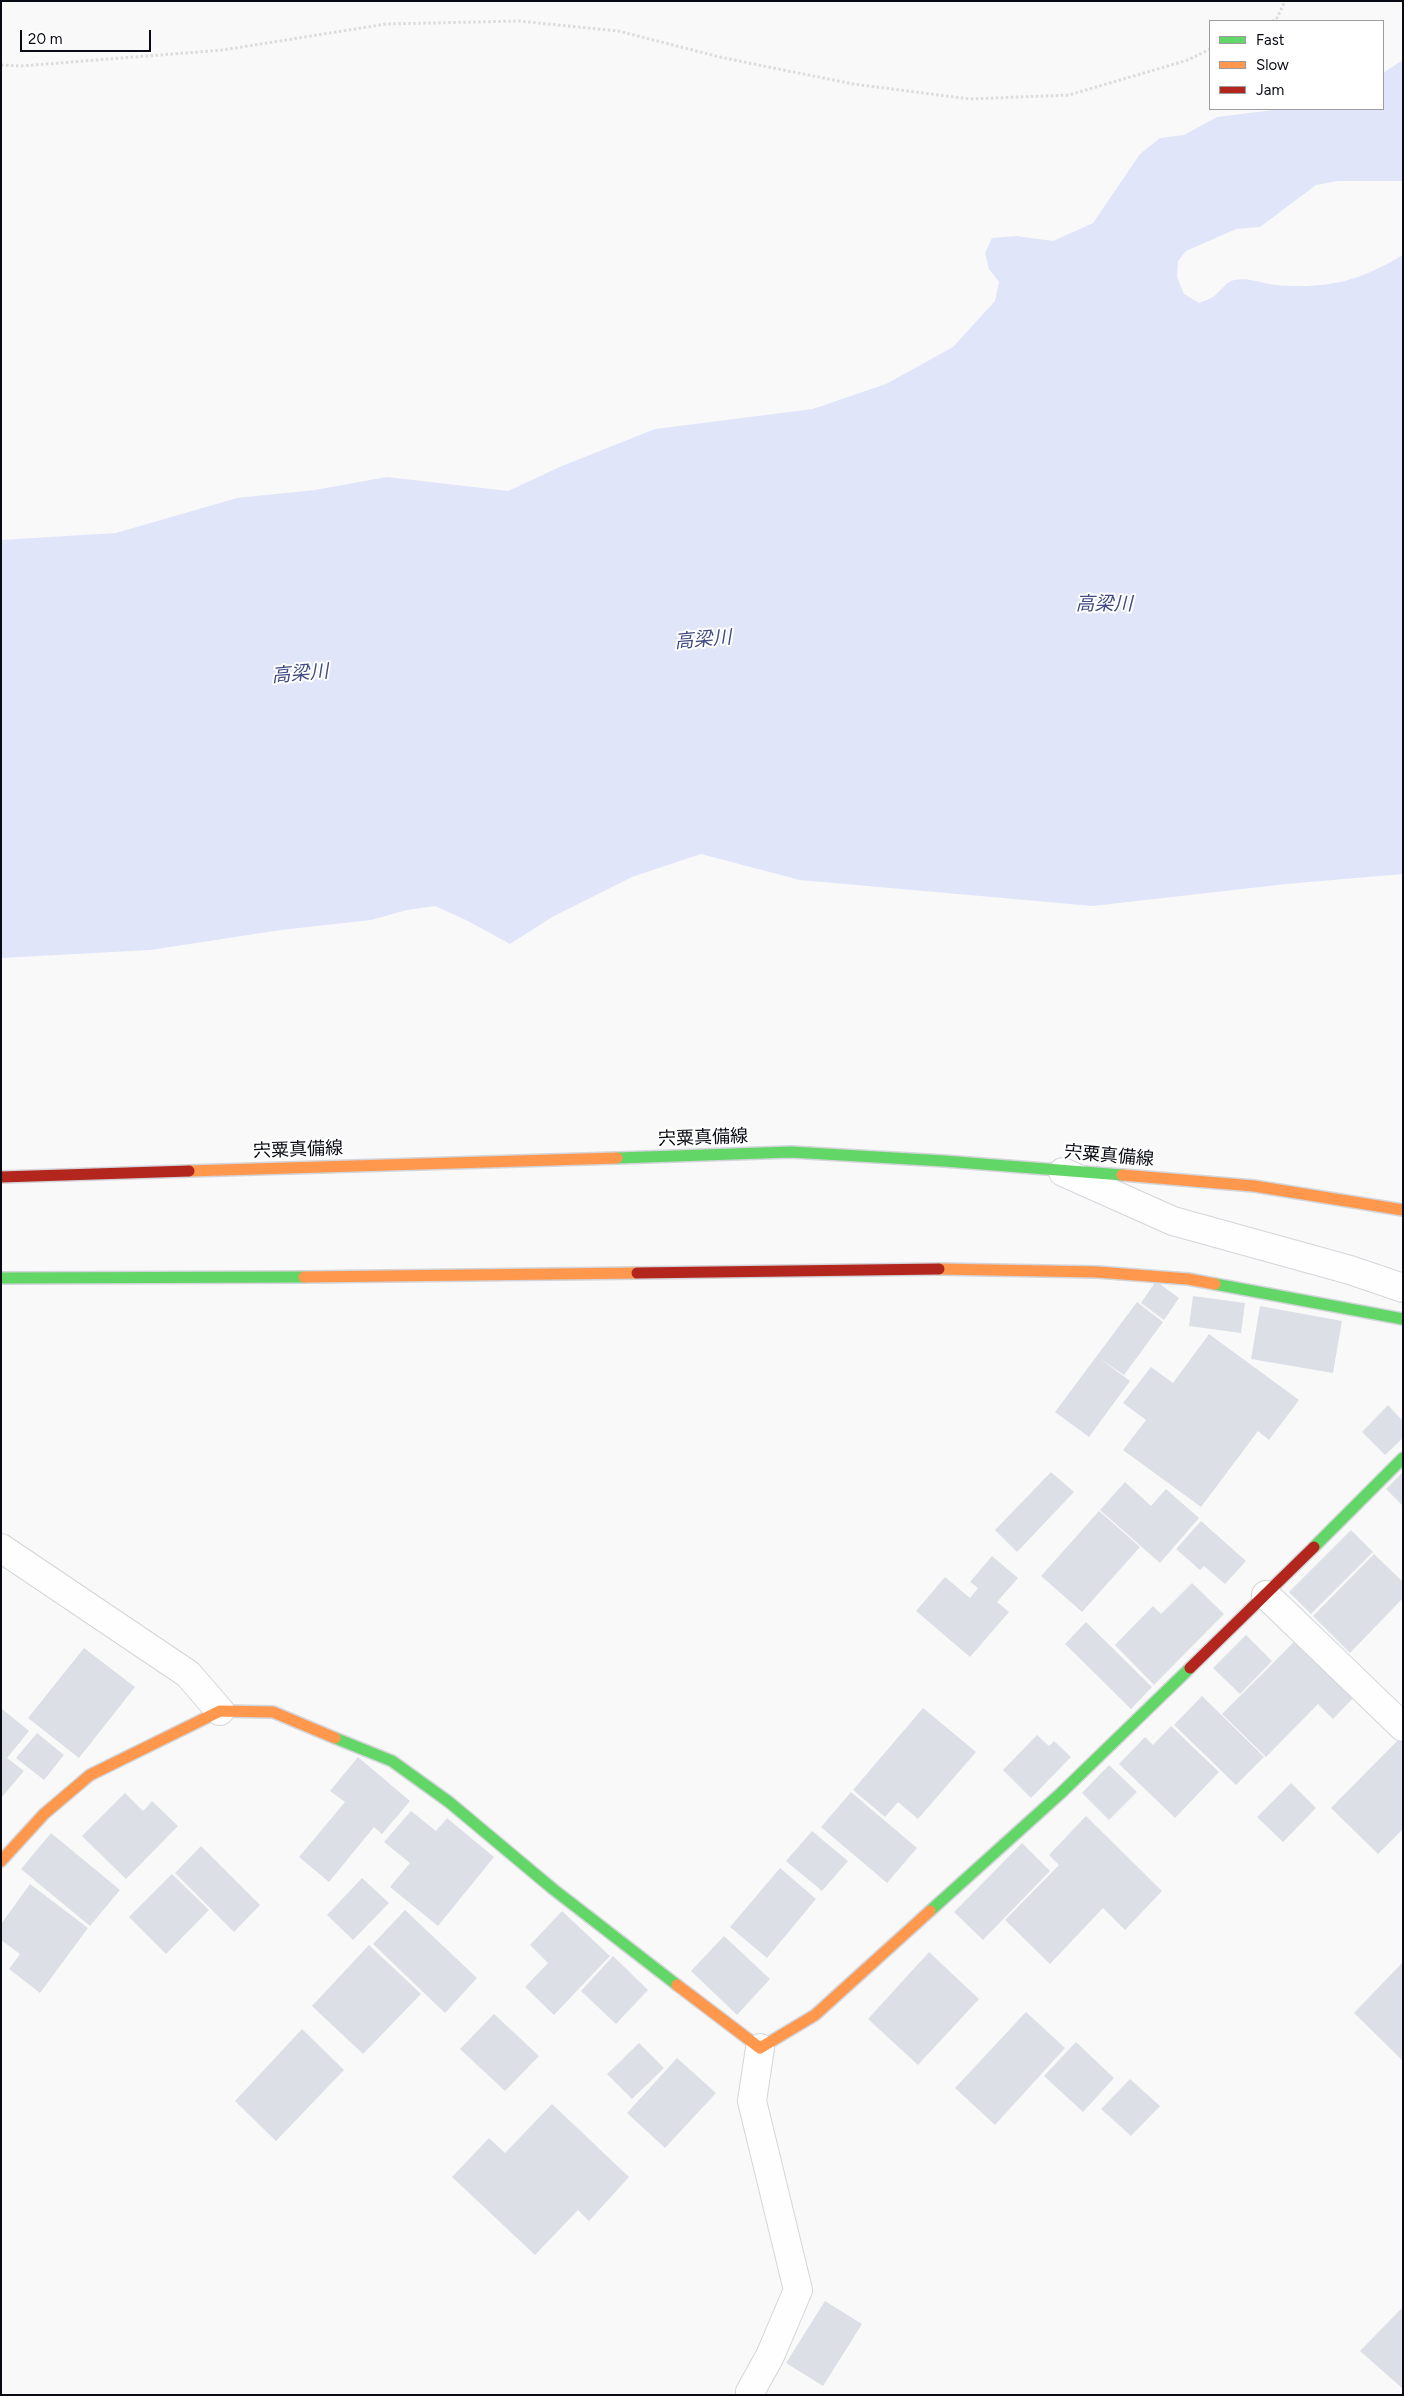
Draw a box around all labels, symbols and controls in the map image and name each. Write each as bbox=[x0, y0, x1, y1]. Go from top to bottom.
scale bar bbox=[22, 20, 154, 52]
legend bbox=[1209, 20, 1384, 110]
text: 20 m bbox=[28, 30, 62, 48]
text: Fast bbox=[1256, 31, 1284, 49]
text: Slow bbox=[1256, 56, 1289, 74]
text: Jam bbox=[1256, 81, 1284, 99]
water label: 高梁川 bbox=[1076, 593, 1132, 615]
water label: 高梁川 bbox=[674, 626, 732, 654]
water label: 高梁川 bbox=[271, 660, 329, 688]
street label: 宍粟真備線 bbox=[658, 1126, 748, 1150]
street label: 宍粟真備線 bbox=[253, 1138, 343, 1162]
street label: 宍粟真備線 bbox=[1063, 1141, 1155, 1171]

